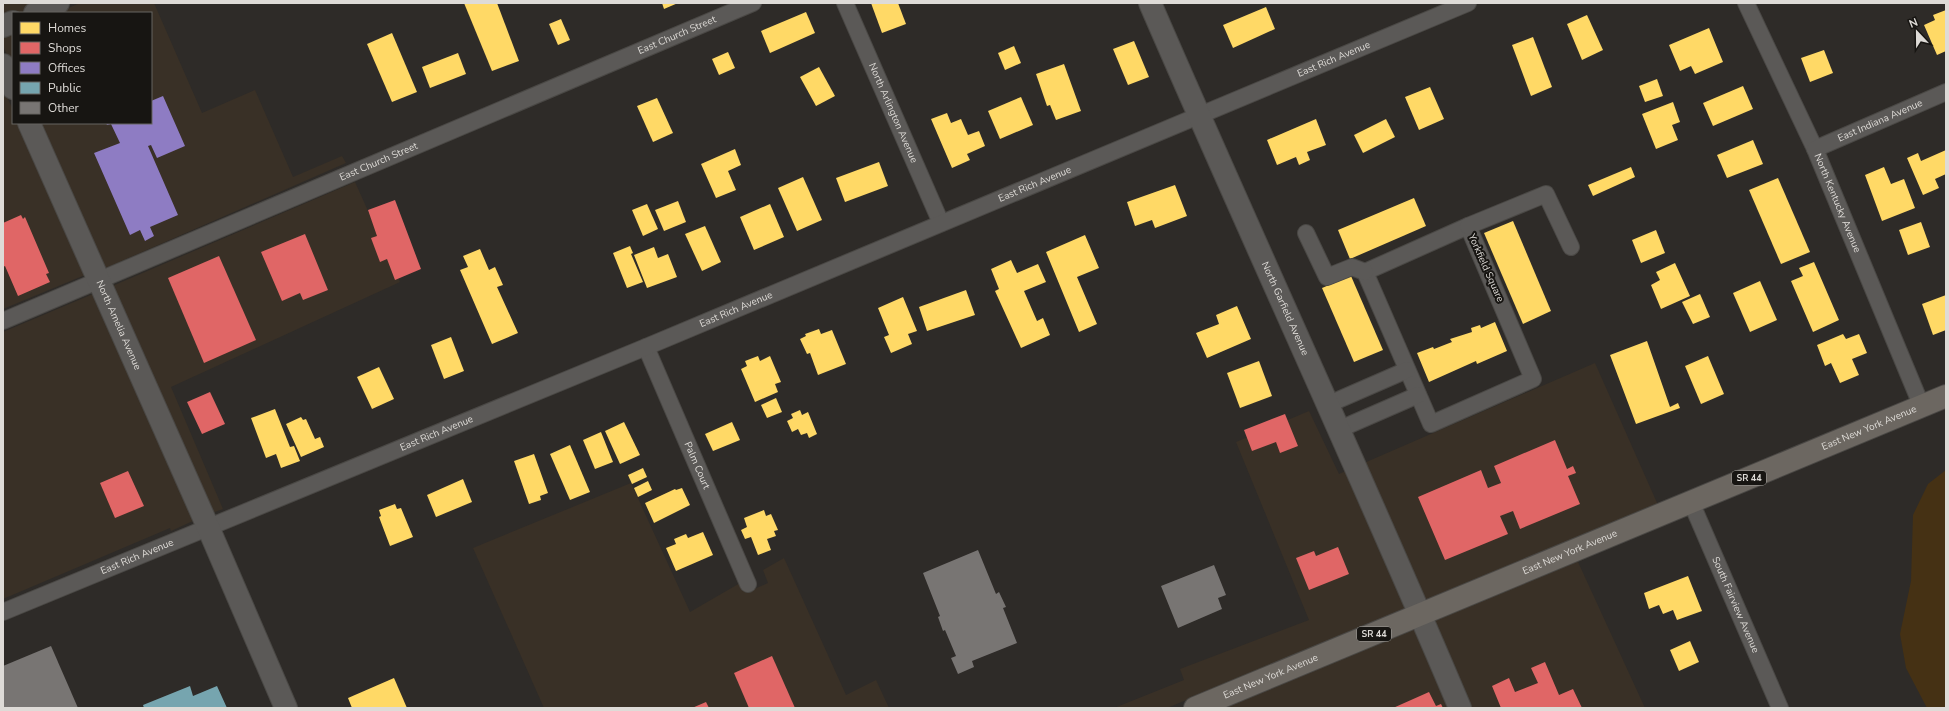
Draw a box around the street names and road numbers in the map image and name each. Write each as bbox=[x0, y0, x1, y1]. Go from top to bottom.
street label: East Church Street bbox=[636, 12, 719, 58]
street label: East Rich Avenue bbox=[1295, 38, 1372, 81]
street label: North Arlington Avenue bbox=[865, 61, 921, 165]
street label: East Indiana Avenue bbox=[1835, 96, 1925, 145]
street label: East Church Street bbox=[337, 139, 420, 185]
street label: North Kentucky Avenue bbox=[1811, 151, 1864, 255]
street label: East Rich Avenue bbox=[996, 163, 1074, 206]
street label: Yorkfield Square bbox=[1464, 231, 1507, 304]
street label: North Garfield Avenue bbox=[1258, 259, 1312, 358]
street label: North Amelia Avenue bbox=[92, 278, 145, 372]
street label: East Rich Avenue bbox=[697, 288, 775, 331]
street label: East New York Avenue bbox=[1820, 402, 1919, 454]
street label: East Rich Avenue bbox=[398, 412, 475, 455]
street label: Palm Court bbox=[681, 440, 714, 492]
road number: SR 44 bbox=[1732, 471, 1766, 485]
street label: East New York Avenue bbox=[1520, 526, 1620, 578]
street label: East Rich Avenue bbox=[98, 535, 176, 578]
street label: South Fairview Avenue bbox=[1708, 554, 1762, 655]
road number: SR 44 bbox=[1357, 627, 1391, 641]
street label: East New York Avenue bbox=[1221, 651, 1320, 702]

